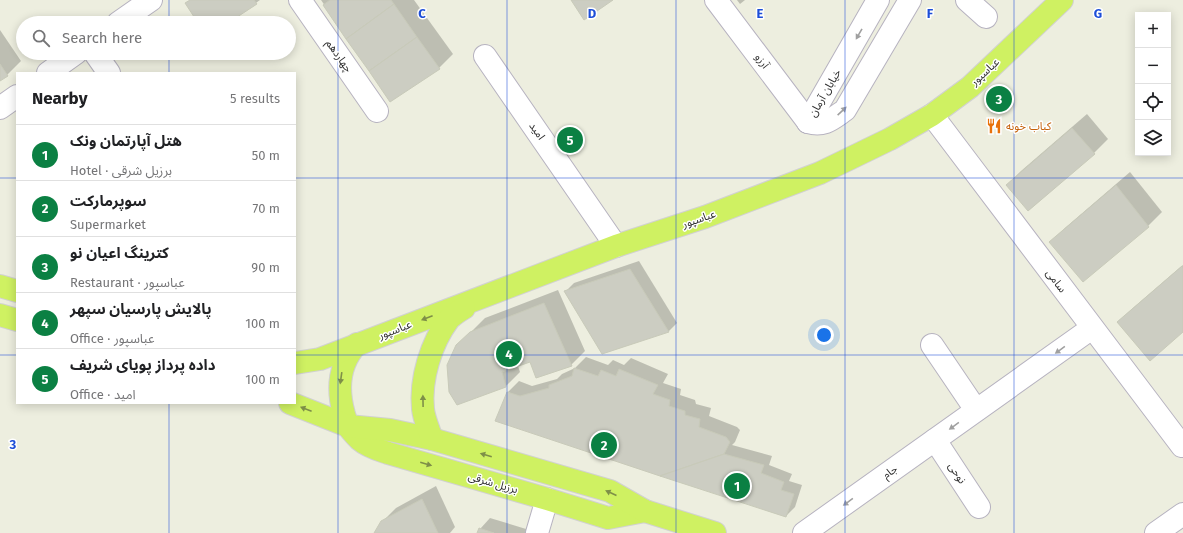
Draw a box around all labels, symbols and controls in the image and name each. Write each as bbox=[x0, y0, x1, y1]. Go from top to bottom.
text: C bbox=[418, 6, 426, 21]
text: D bbox=[588, 6, 597, 21]
text: E bbox=[757, 6, 764, 21]
text: F bbox=[927, 6, 934, 21]
text: G bbox=[1094, 6, 1102, 21]
map controls bbox=[1135, 12, 1171, 156]
button: + bbox=[1135, 12, 1171, 48]
search box bbox=[16, 16, 296, 60]
icon: search bbox=[30, 27, 52, 49]
one-way arrow bbox=[855, 28, 862, 40]
text: Search here bbox=[62, 29, 142, 47]
street label: چهاردهم bbox=[322, 37, 355, 76]
button: − bbox=[1135, 48, 1171, 84]
street label: آرزو bbox=[752, 51, 772, 72]
street label: عباسپور bbox=[967, 55, 1003, 90]
street label: خیابان آرمان bbox=[806, 66, 844, 119]
pin: 3 bbox=[986, 84, 1012, 114]
button: locate bbox=[1135, 84, 1171, 120]
text: Nearby bbox=[32, 88, 87, 109]
text: 5 results bbox=[230, 91, 280, 106]
one-way arrow bbox=[837, 106, 848, 115]
restaurant icon: کباب خونه bbox=[985, 117, 1003, 135]
street label: امید bbox=[526, 120, 548, 142]
place label: کباب خونه bbox=[1006, 120, 1052, 133]
button: layers bbox=[1135, 120, 1171, 156]
pin: 5 bbox=[557, 125, 583, 155]
text: هتل آپارتمان ونک bbox=[70, 132, 182, 150]
text: 1 bbox=[42, 148, 48, 163]
text: 50 m bbox=[252, 148, 280, 163]
text: Hotel · برزیل شرقی bbox=[70, 163, 172, 178]
text: سوپرمارکت bbox=[70, 192, 147, 210]
text: 2 bbox=[42, 201, 48, 216]
text: 70 m bbox=[253, 201, 280, 216]
street label: عباسپور bbox=[680, 207, 718, 232]
text: Supermarket bbox=[70, 217, 146, 232]
text: کترینگ اعیان نو bbox=[70, 244, 169, 262]
text: 3 bbox=[42, 260, 48, 275]
text: 90 m bbox=[251, 260, 280, 275]
street label: سامی bbox=[1043, 267, 1069, 295]
text: Restaurant · عباسپور bbox=[70, 275, 185, 290]
text: پالایش پارسیان سپهر bbox=[70, 300, 212, 318]
one-way arrow bbox=[420, 315, 432, 321]
text: 4 bbox=[41, 316, 49, 331]
text: 100 m bbox=[245, 316, 280, 331]
street label: عباسپور bbox=[376, 318, 414, 344]
your location bbox=[814, 325, 834, 345]
text: Office · عباسپور bbox=[70, 331, 155, 346]
pin: 4 bbox=[496, 339, 522, 369]
one-way arrow bbox=[1055, 346, 1065, 354]
text: داده پرداز پویای شریف bbox=[70, 356, 215, 374]
text: 5 bbox=[42, 372, 48, 387]
text: 100 m bbox=[245, 372, 280, 387]
one-way arrow bbox=[338, 372, 344, 384]
text: Office · امید bbox=[70, 387, 136, 402]
one-way arrow bbox=[420, 394, 426, 407]
one-way arrow bbox=[299, 406, 311, 412]
one-way arrow bbox=[949, 422, 959, 430]
pin: 2 bbox=[591, 430, 617, 460]
text: 3 bbox=[9, 437, 17, 452]
one-way arrow bbox=[480, 452, 492, 458]
street label: نوحی bbox=[945, 460, 969, 486]
one-way arrow bbox=[420, 461, 432, 467]
street label: جام bbox=[880, 462, 901, 482]
street label: برزیل شرقی bbox=[467, 470, 519, 496]
pin: 1 bbox=[724, 471, 750, 501]
one-way arrow bbox=[605, 489, 617, 496]
one-way arrow bbox=[843, 497, 854, 506]

